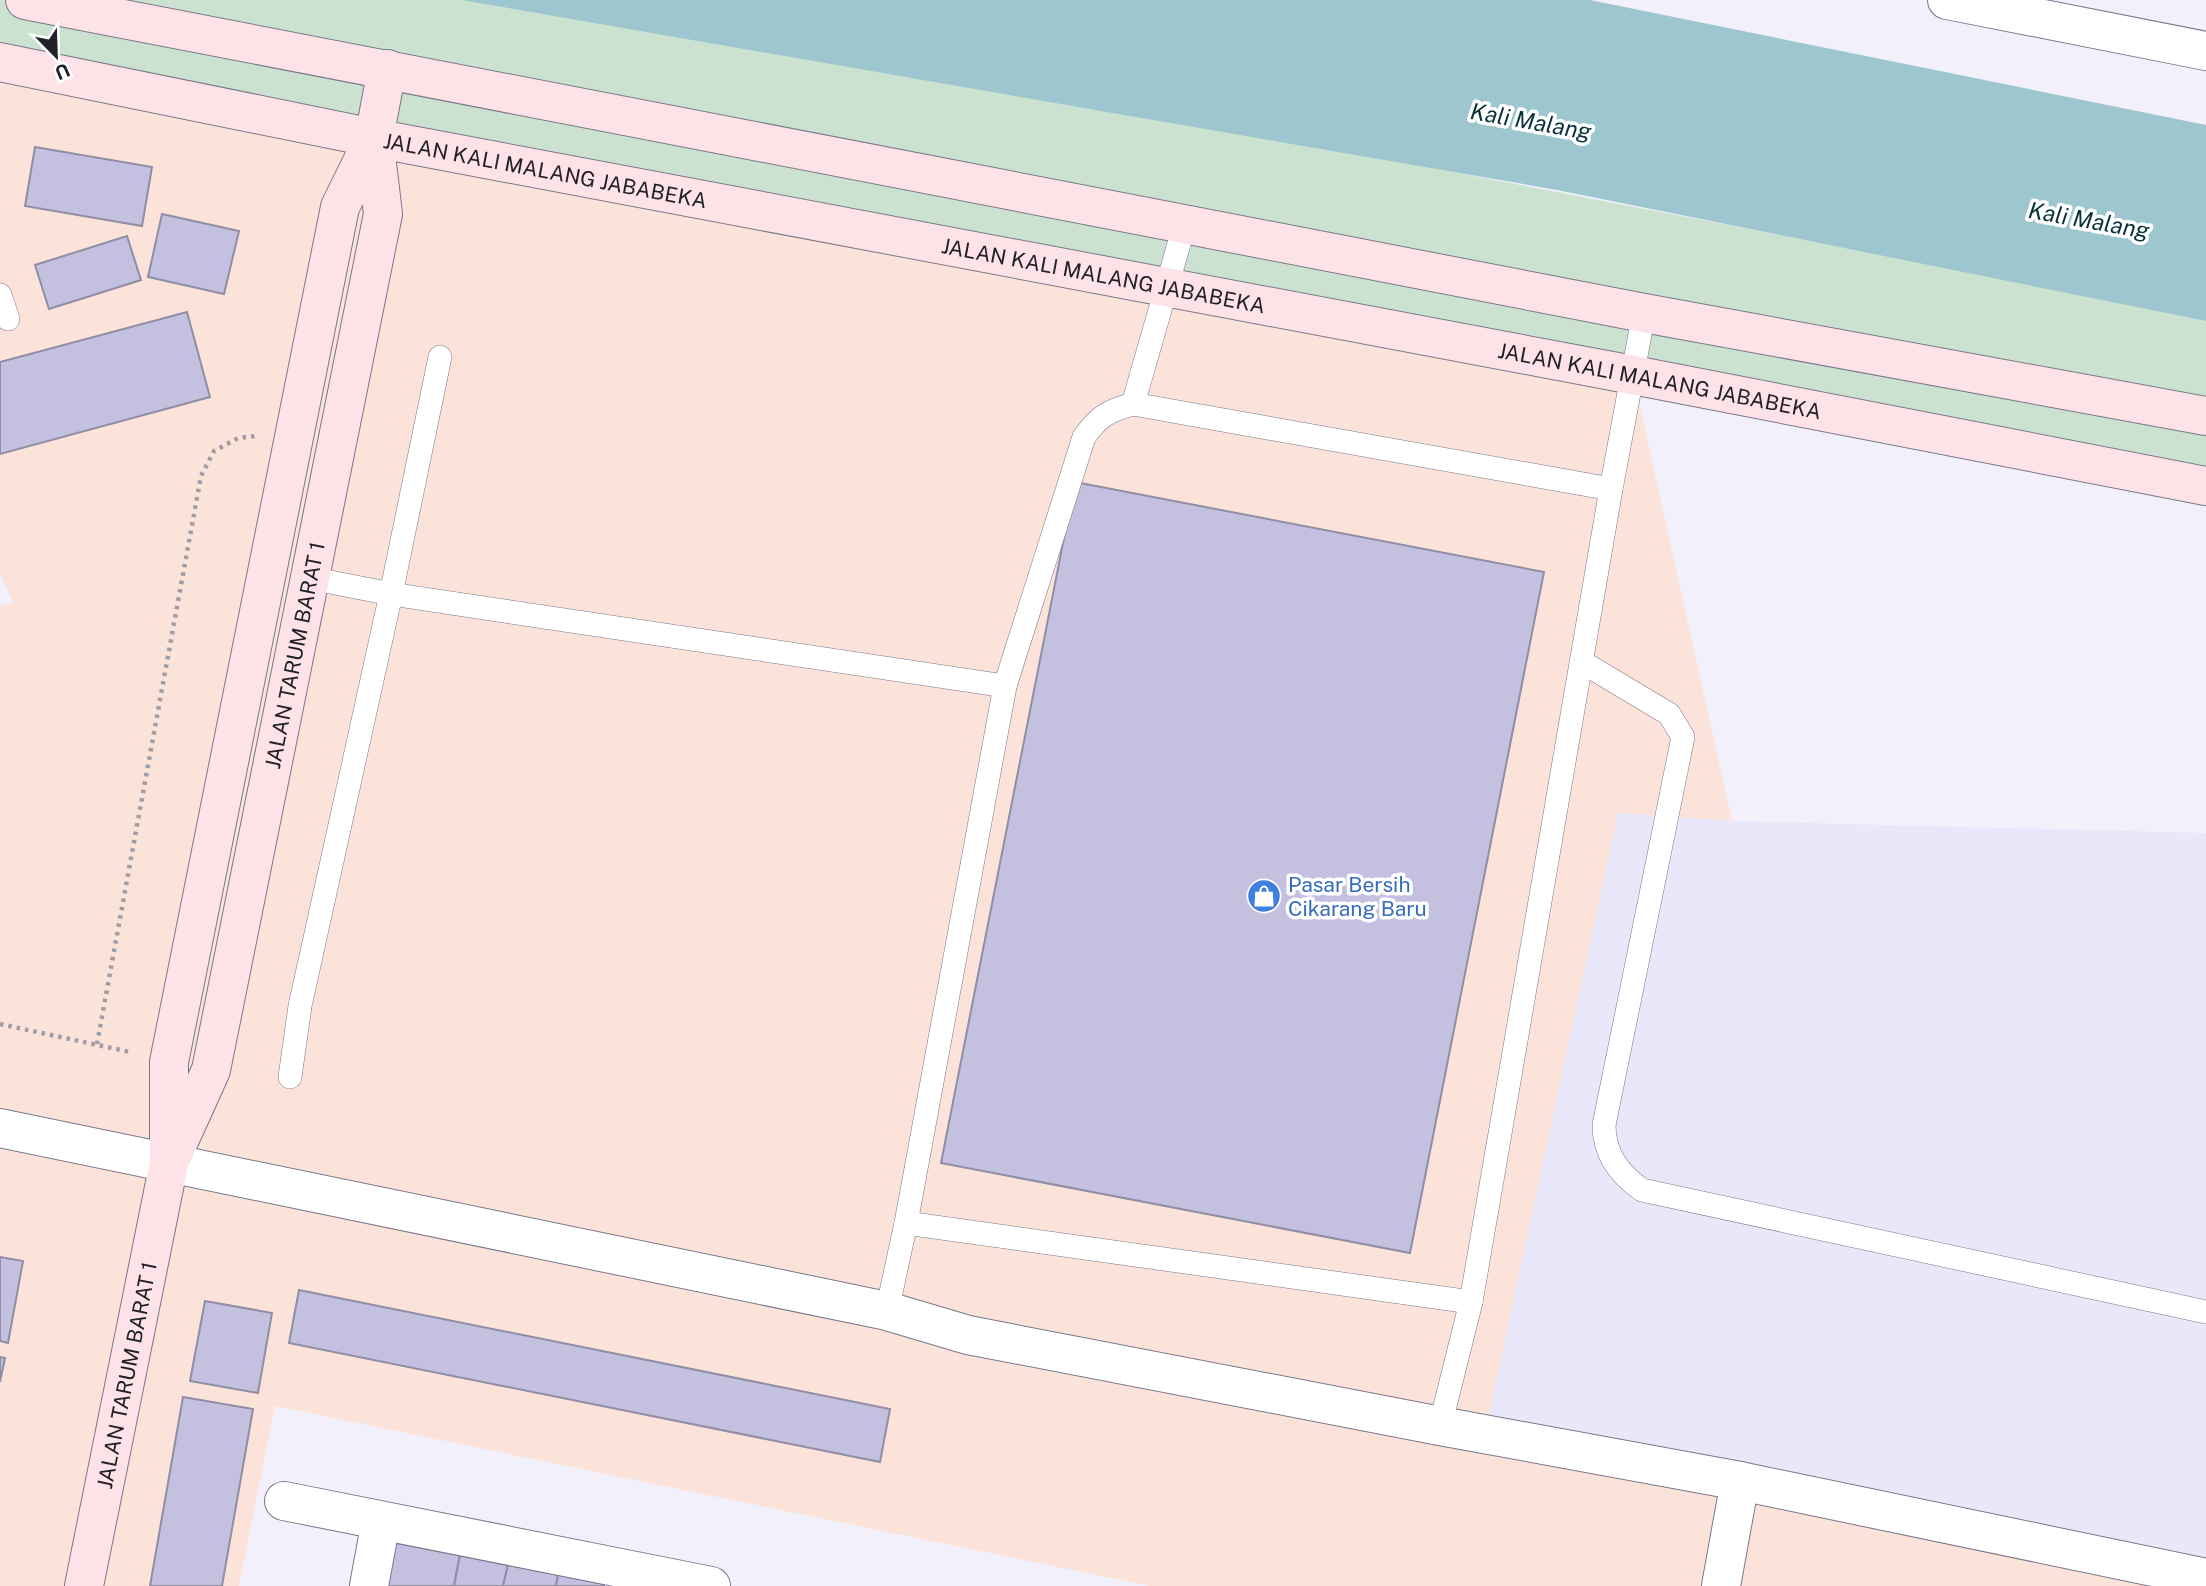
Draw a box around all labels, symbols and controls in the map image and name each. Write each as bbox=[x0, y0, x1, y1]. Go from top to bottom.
north arrow bbox=[21, 21, 91, 91]
text: U bbox=[52, 59, 73, 84]
water label: Kali Malang bbox=[1468, 97, 1594, 145]
street label: JALAN KALI MALANG JABABEKA bbox=[381, 128, 709, 213]
water label: Kali Malang bbox=[2026, 196, 2152, 244]
street label: JALAN KALI MALANG JABABEKA bbox=[940, 233, 1268, 318]
street label: JALAN KALI MALANG JABABEKA bbox=[1496, 337, 1824, 424]
street label: JALAN TARUM BARAT 1 bbox=[259, 540, 329, 771]
place label: Pasar Bersih Cikarang Baru bbox=[1288, 872, 1427, 921]
shop icon: Pasar Bersih Cikarang Baru bbox=[1245, 877, 1283, 915]
street label: JALAN TARUM BARAT 1 bbox=[91, 1260, 161, 1491]

